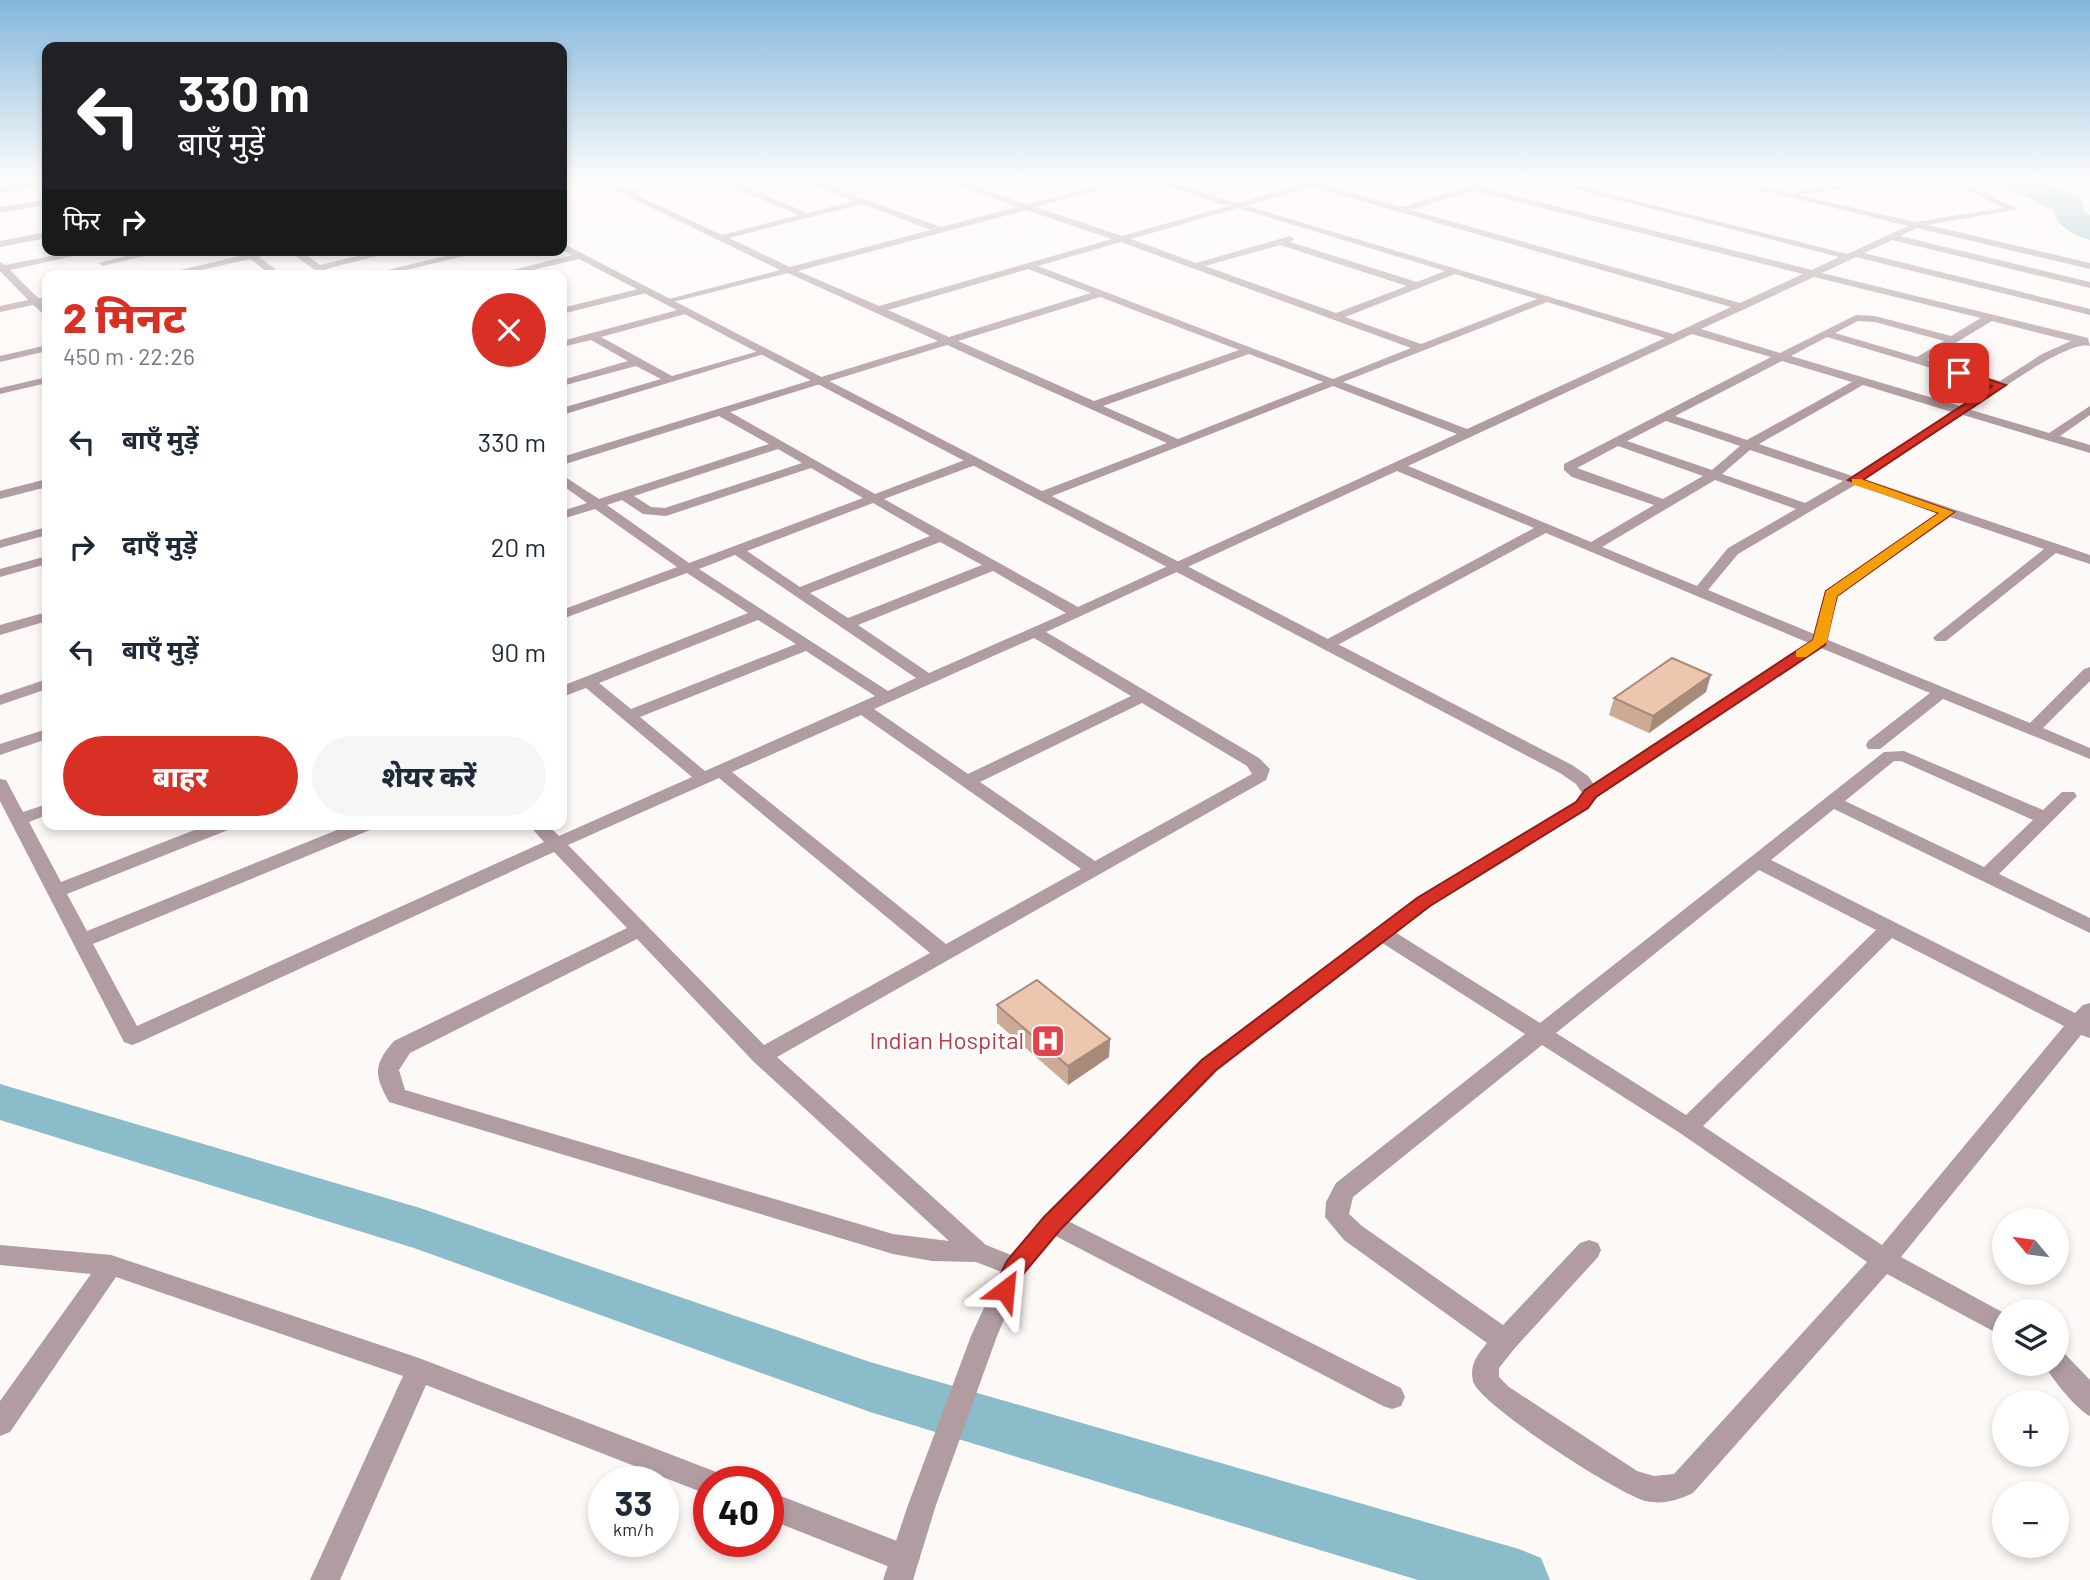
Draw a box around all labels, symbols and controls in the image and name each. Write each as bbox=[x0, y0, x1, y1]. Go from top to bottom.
text: 330 m bbox=[178, 63, 310, 122]
icon: left bbox=[63, 70, 154, 161]
text: बाएँ मुड़ें bbox=[178, 123, 265, 161]
icon: right bbox=[114, 203, 152, 241]
text: फिर bbox=[63, 204, 100, 235]
text: 2 मिनट bbox=[63, 291, 186, 341]
button: close bbox=[472, 293, 546, 367]
text: 450 m · 22:26 bbox=[63, 342, 195, 370]
pin bbox=[1929, 343, 1989, 403]
icon: arrive bbox=[1940, 354, 1978, 392]
icon: left bbox=[63, 423, 101, 461]
text: बाएँ मुड़ें bbox=[122, 423, 199, 454]
text: 330 m bbox=[478, 426, 546, 457]
icon: right bbox=[63, 528, 101, 566]
text: दाएँ मुड़ें bbox=[122, 528, 197, 559]
text: 20 m bbox=[491, 531, 546, 562]
icon: left bbox=[63, 633, 101, 671]
text: बाएँ मुड़ें bbox=[122, 633, 199, 664]
text: 90 m bbox=[491, 636, 546, 667]
button: बाहर bbox=[63, 736, 298, 816]
button: शेयर करें bbox=[312, 736, 546, 816]
hospital icon: Indian Hospital bbox=[1029, 1022, 1067, 1060]
place label: Indian Hospital bbox=[870, 1025, 1024, 1054]
north arrow bbox=[1992, 1208, 2068, 1284]
map controls bbox=[1992, 1208, 2069, 1558]
position arrow bbox=[968, 1253, 1042, 1327]
button: layers bbox=[1992, 1299, 2069, 1376]
button: + bbox=[1992, 1390, 2069, 1467]
speed limit sign: 40 bbox=[693, 1466, 784, 1557]
text: 33 bbox=[615, 1481, 652, 1523]
button: − bbox=[1992, 1481, 2069, 1558]
text: km/h bbox=[613, 1518, 654, 1540]

